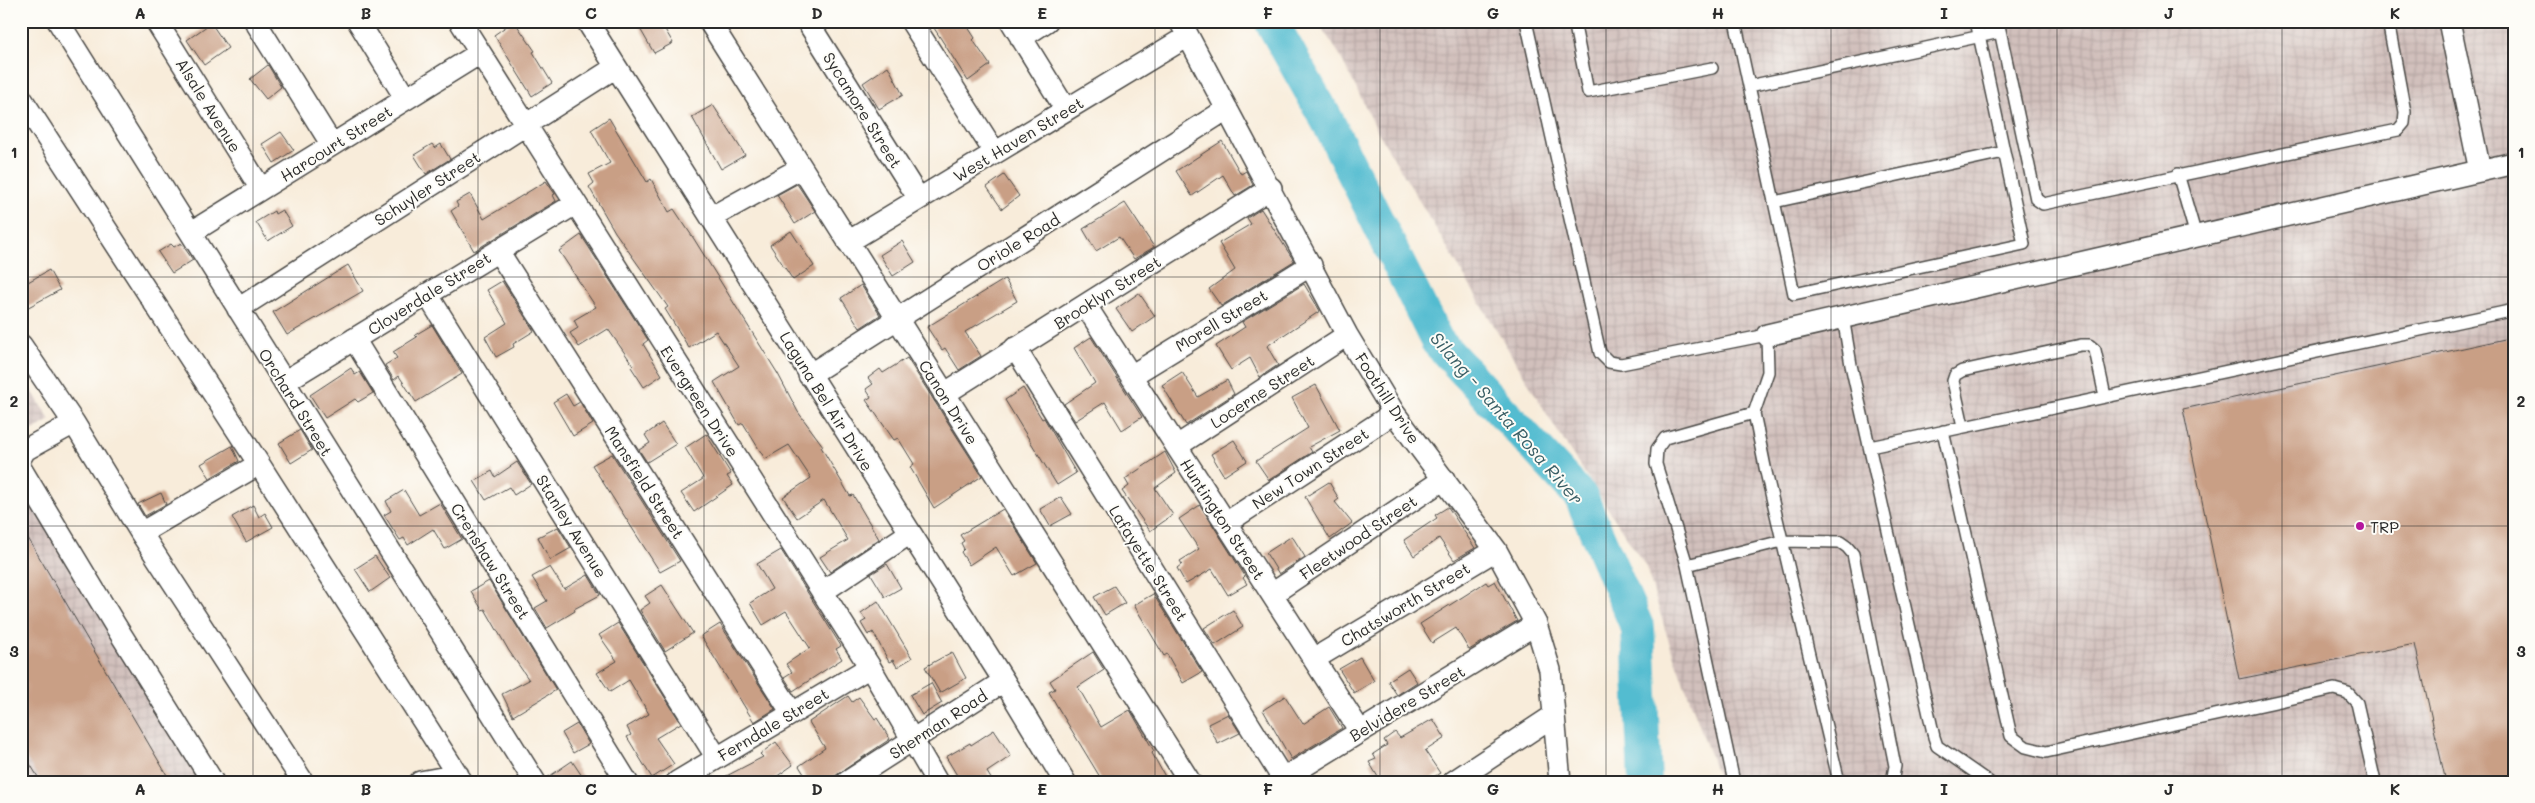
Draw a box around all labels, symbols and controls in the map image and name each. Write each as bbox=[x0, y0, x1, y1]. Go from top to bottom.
text: A bbox=[134, 2, 146, 23]
text: B bbox=[361, 2, 371, 23]
text: C bbox=[585, 2, 597, 23]
text: D bbox=[811, 2, 823, 23]
text: E bbox=[1037, 2, 1047, 23]
text: F bbox=[1263, 2, 1273, 23]
text: G bbox=[1487, 2, 1499, 23]
text: H bbox=[1712, 2, 1724, 23]
text: I bbox=[1940, 2, 1948, 23]
text: J bbox=[2164, 2, 2174, 23]
text: K bbox=[2390, 2, 2400, 23]
street label: Sycamore Street bbox=[819, 48, 907, 172]
street label: Alsale Avenue bbox=[172, 54, 246, 156]
street label: West Haven Street bbox=[949, 92, 1087, 186]
street label: Harcourt Street bbox=[276, 100, 396, 186]
text: 1 bbox=[10, 141, 18, 162]
text: 1 bbox=[2517, 141, 2525, 162]
street label: Schuyler Street bbox=[370, 146, 484, 230]
street label: Oriole Road bbox=[973, 208, 1063, 276]
street label: Cloverdale Street bbox=[363, 247, 495, 339]
street label: Brooklyn Street bbox=[1049, 251, 1165, 333]
street label: Morell Street bbox=[1171, 284, 1271, 356]
water label: Silang - Santa Rosa River bbox=[1425, 326, 1589, 510]
street label: Laguna Bel Air Drive bbox=[775, 327, 879, 475]
street label: Evergreen Drive bbox=[656, 341, 744, 461]
street label: Orchard Street bbox=[254, 344, 338, 460]
street label: Locerne Street bbox=[1206, 349, 1318, 433]
street label: Foothill Drive bbox=[1351, 349, 1425, 447]
street label: Canon Drive bbox=[915, 356, 983, 448]
text: 2 bbox=[10, 390, 19, 411]
text: 2 bbox=[2517, 390, 2526, 411]
street label: Mansfield Street bbox=[601, 422, 689, 542]
street label: New Town Street bbox=[1248, 422, 1372, 514]
street label: Huntington Street bbox=[1176, 454, 1270, 584]
street label: Stanley Avenue bbox=[532, 471, 612, 581]
street label: Fleetwood Street bbox=[1295, 490, 1421, 584]
street label: Crenshaw Street bbox=[447, 499, 535, 623]
street label: Lafayette Street bbox=[1105, 501, 1193, 625]
place label: TRP bbox=[2370, 516, 2399, 537]
marker: TRP bbox=[2354, 520, 2366, 532]
street label: Chatsworth Street bbox=[1336, 557, 1474, 651]
text: 3 bbox=[9, 640, 19, 661]
text: 3 bbox=[2516, 640, 2526, 661]
street label: Belvidere Street bbox=[1345, 660, 1469, 746]
street label: Ferndale Street bbox=[714, 683, 832, 765]
street label: Sherman Road bbox=[885, 685, 991, 763]
text: A bbox=[134, 778, 146, 799]
text: B bbox=[361, 778, 371, 799]
text: C bbox=[585, 778, 597, 799]
text: D bbox=[811, 778, 823, 799]
text: E bbox=[1037, 778, 1047, 799]
text: F bbox=[1263, 778, 1273, 799]
text: G bbox=[1487, 778, 1499, 799]
text: H bbox=[1712, 778, 1724, 799]
text: I bbox=[1940, 778, 1948, 799]
text: J bbox=[2164, 778, 2174, 799]
text: K bbox=[2390, 778, 2400, 799]

